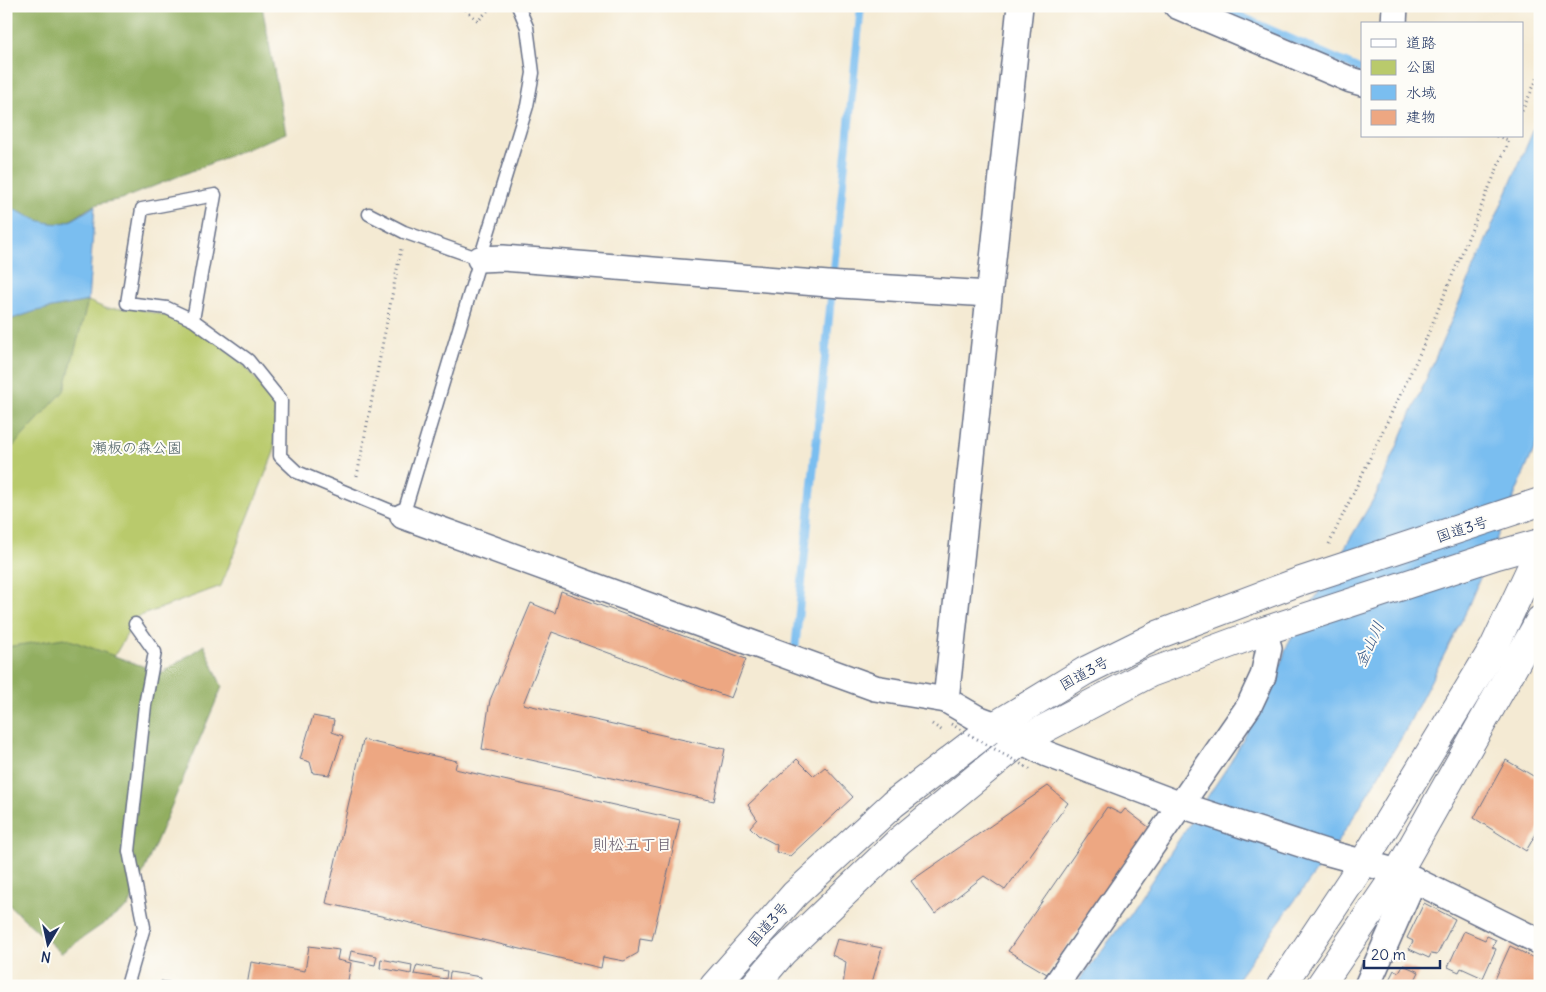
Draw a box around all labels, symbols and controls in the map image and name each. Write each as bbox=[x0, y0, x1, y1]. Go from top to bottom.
legend bbox=[1361, 22, 1524, 138]
text: 道路 bbox=[1406, 33, 1436, 52]
text: 公園 bbox=[1406, 57, 1436, 76]
text: 水域 bbox=[1406, 83, 1436, 102]
text: 建物 bbox=[1406, 107, 1436, 126]
park label: 瀬板の森公園 bbox=[92, 438, 182, 457]
street label: 国道3号 bbox=[1434, 512, 1490, 546]
water label: 金山川 bbox=[1350, 618, 1388, 670]
street label: 国道3号 bbox=[1056, 652, 1112, 694]
district label: 則松五丁目 bbox=[592, 834, 672, 854]
street label: 国道3号 bbox=[743, 898, 793, 950]
north arrow bbox=[22, 920, 72, 970]
scale bar bbox=[1364, 937, 1440, 969]
text: 20 m bbox=[1371, 945, 1406, 964]
text: N bbox=[40, 947, 52, 966]

